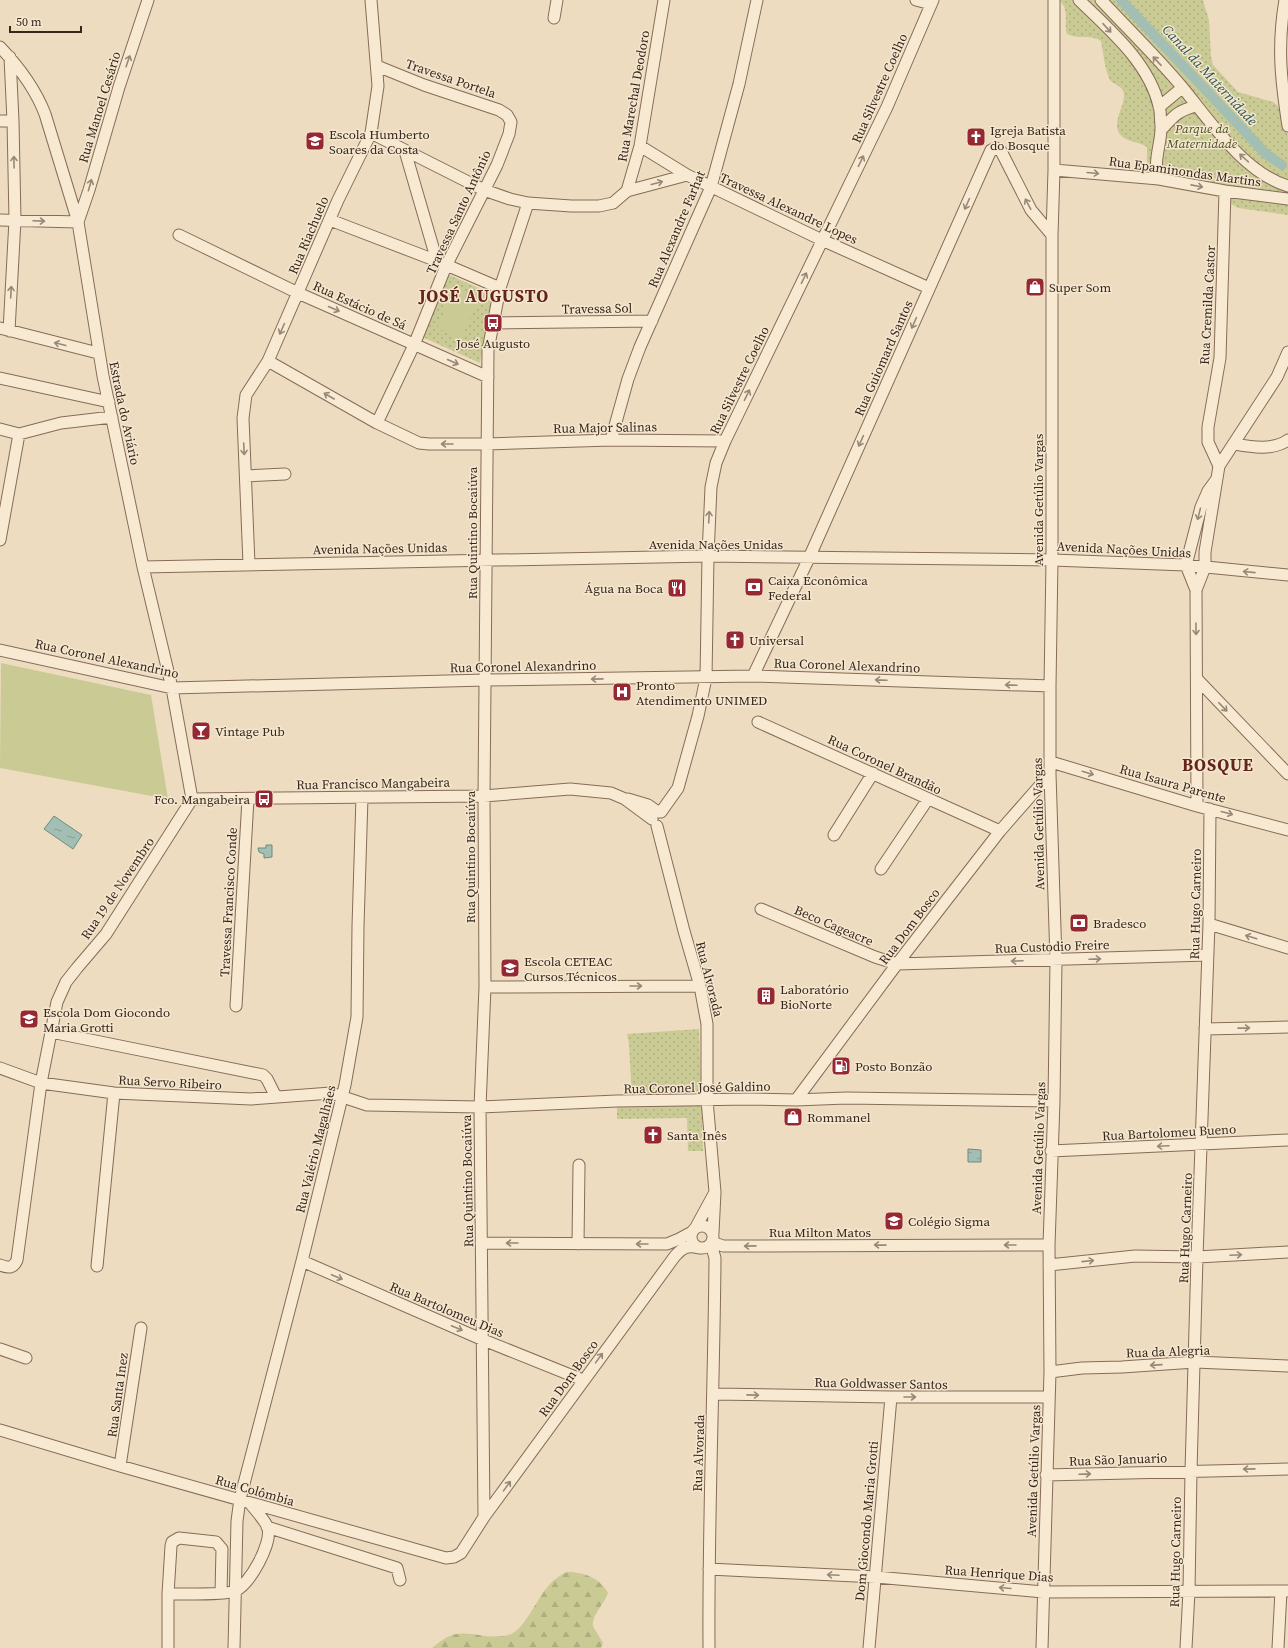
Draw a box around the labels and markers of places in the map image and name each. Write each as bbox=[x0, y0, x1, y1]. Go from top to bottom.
place label: Igreja Batista do Bosque bbox=[990, 122, 1066, 154]
place label: Escola Humberto Soares da Costa bbox=[329, 126, 430, 158]
church icon: Igreja Batista do Bosque bbox=[965, 126, 987, 148]
school or university icon: Escola Humberto Soares da Costa bbox=[304, 130, 326, 152]
shop icon: Super Som bbox=[1024, 276, 1046, 298]
place label: Super Som bbox=[1049, 279, 1112, 296]
bus stop icon: José Augusto bbox=[482, 312, 504, 334]
place label: José Augusto bbox=[455, 335, 530, 352]
place label: Caixa Econômica Federal bbox=[768, 572, 868, 604]
bank icon: Caixa Econômica Federal bbox=[743, 576, 765, 598]
restaurant icon: Água na Boca bbox=[666, 577, 688, 599]
place label: Água na Boca bbox=[585, 580, 663, 597]
church icon: Universal bbox=[724, 629, 746, 651]
place label: Universal bbox=[749, 632, 804, 649]
place label: Pronto Atendimento UNIMED bbox=[636, 677, 767, 709]
hospital icon: Pronto Atendimento UNIMED bbox=[611, 681, 633, 703]
bar icon: Vintage Pub bbox=[190, 720, 212, 742]
place label: Vintage Pub bbox=[215, 723, 285, 740]
bus stop icon: Fco. Mangabeira bbox=[253, 788, 275, 810]
place label: Fco. Mangabeira bbox=[154, 791, 250, 808]
bank icon: Bradesco bbox=[1068, 912, 1090, 934]
place label: Bradesco bbox=[1093, 915, 1146, 932]
place label: Escola CETEAC Cursos Técnicos bbox=[524, 953, 617, 985]
school or university icon: Escola CETEAC Cursos Técnicos bbox=[499, 957, 521, 979]
place label: Laboratório BioNorte bbox=[780, 981, 849, 1013]
building icon: Laboratório BioNorte bbox=[755, 985, 777, 1007]
place label: Escola Dom Giocondo Maria Grotti bbox=[43, 1004, 170, 1036]
school or university icon: Escola Dom Giocondo Maria Grotti bbox=[18, 1008, 40, 1030]
fuel station icon: Posto Bonzão bbox=[830, 1055, 852, 1077]
place label: Posto Bonzão bbox=[855, 1058, 932, 1075]
shop icon: Rommanel bbox=[782, 1106, 804, 1128]
place label: Rommanel bbox=[807, 1109, 871, 1126]
church icon: Santa Inês bbox=[642, 1124, 664, 1146]
place label: Santa Inês bbox=[667, 1127, 727, 1144]
school or university icon: Colégio Sigma bbox=[883, 1210, 905, 1232]
place label: Colégio Sigma bbox=[908, 1213, 990, 1230]

